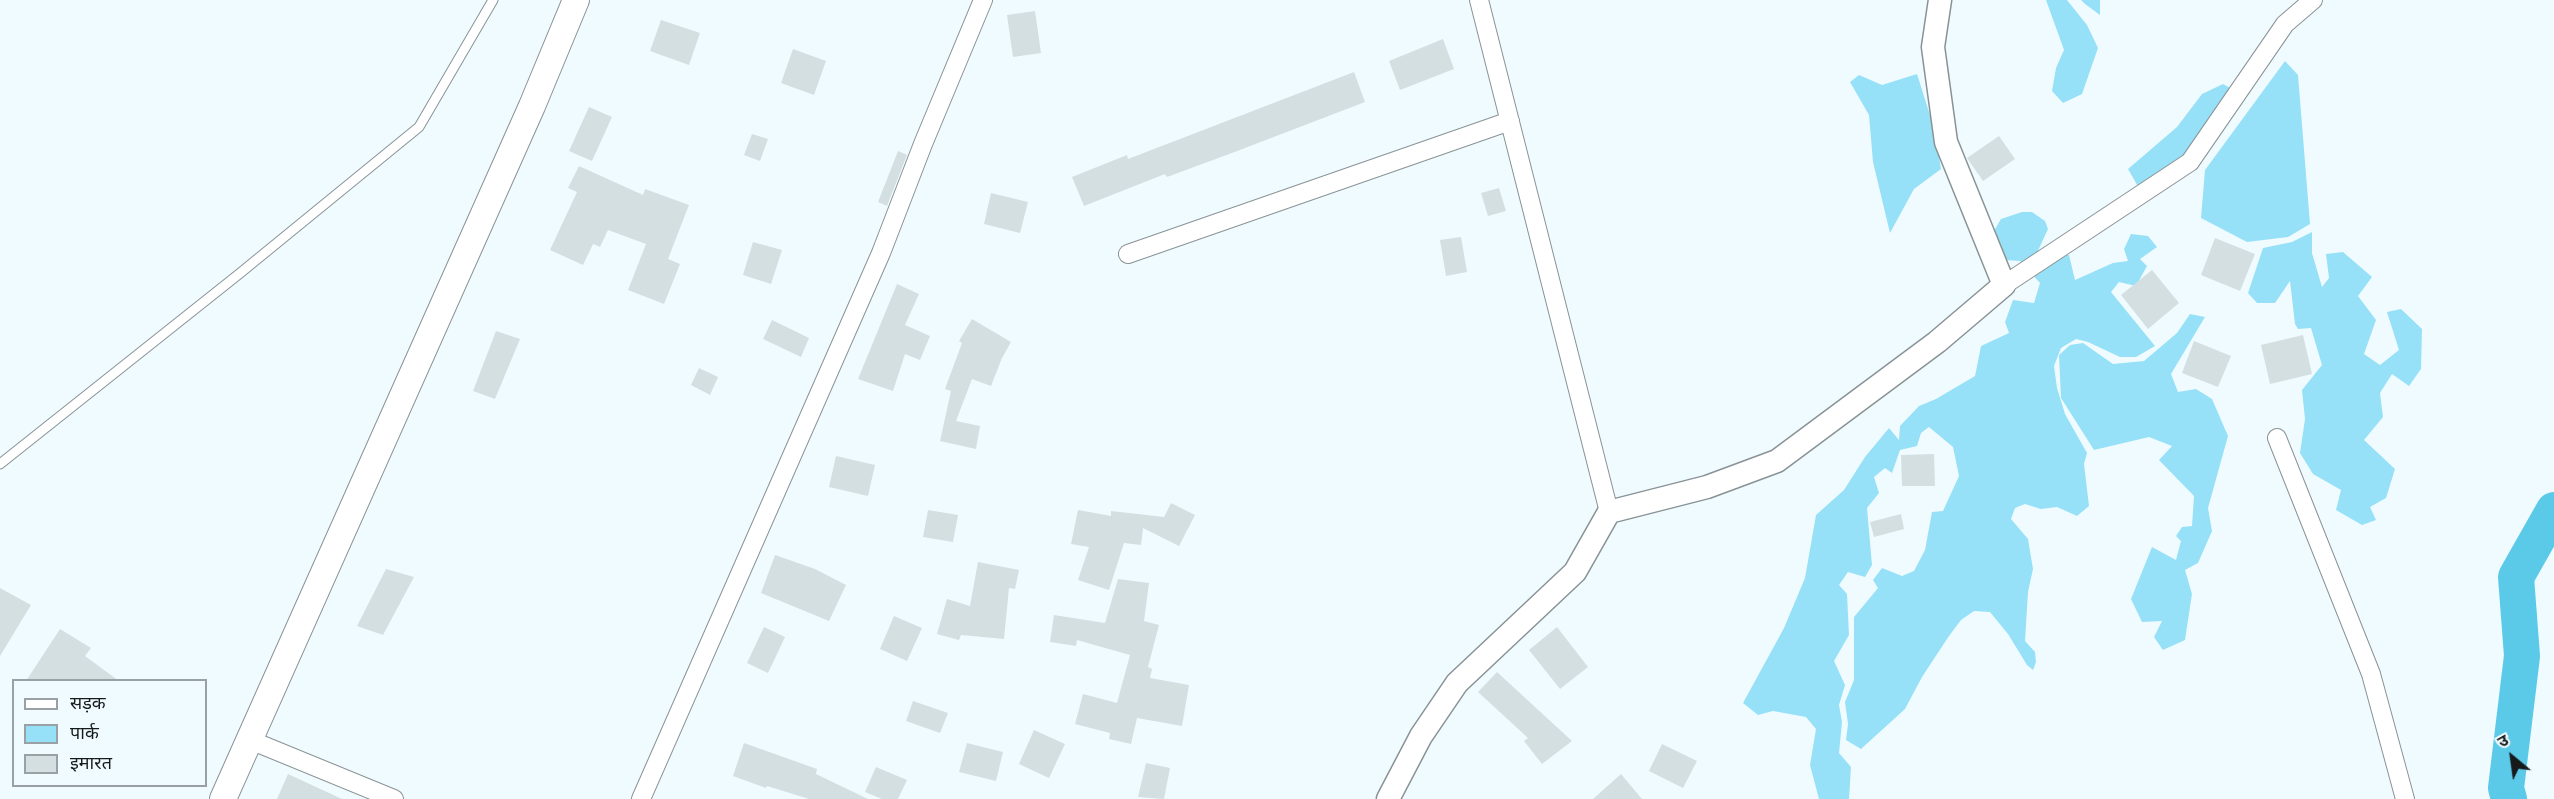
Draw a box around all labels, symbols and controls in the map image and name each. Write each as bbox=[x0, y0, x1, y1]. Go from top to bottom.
legend bbox=[12, 679, 207, 787]
text: सड़क bbox=[70, 693, 106, 713]
text: पार्क bbox=[70, 723, 99, 743]
north arrow bbox=[2482, 727, 2542, 787]
text: उ bbox=[2495, 731, 2511, 751]
text: इमारत bbox=[70, 753, 112, 773]

